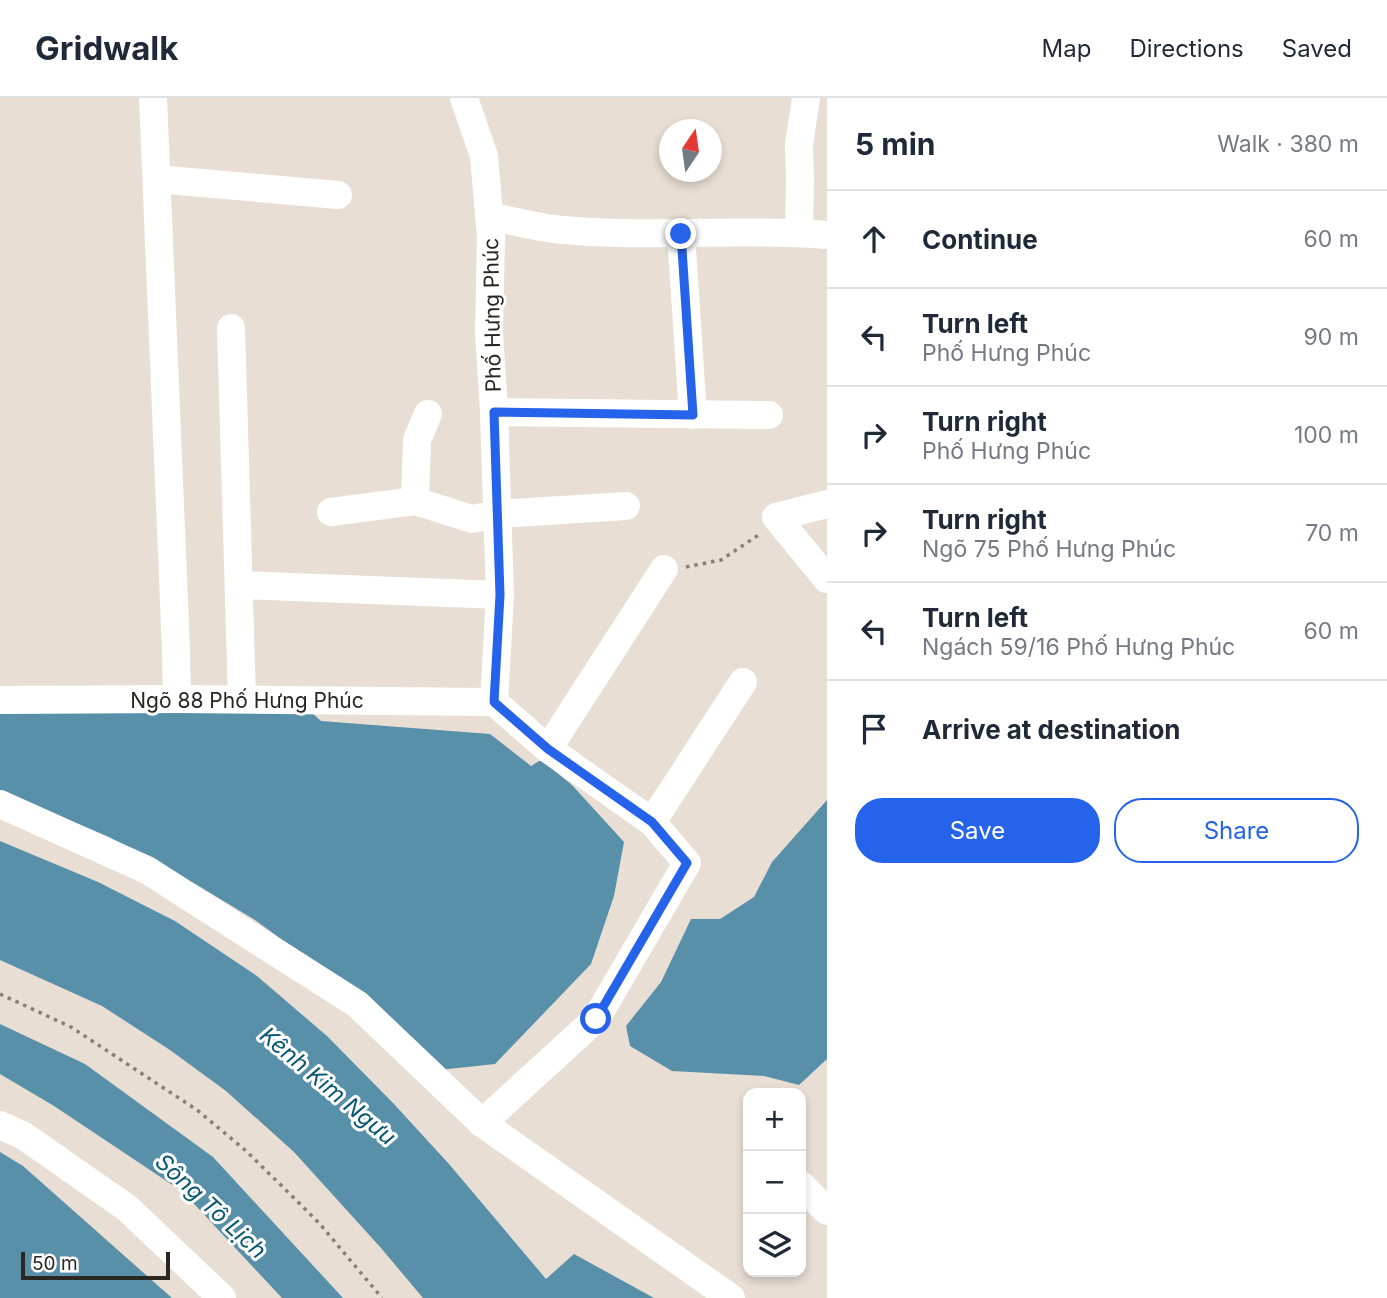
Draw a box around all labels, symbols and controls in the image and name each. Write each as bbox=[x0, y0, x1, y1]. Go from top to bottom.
text: Gridwalk bbox=[35, 28, 178, 68]
text: Map bbox=[1042, 34, 1091, 63]
text: Directions bbox=[1129, 34, 1244, 63]
text: Saved bbox=[1282, 34, 1352, 63]
north arrow bbox=[659, 119, 722, 182]
text: 5 min bbox=[855, 126, 935, 162]
text: Walk · 380 m bbox=[1217, 130, 1359, 158]
route end bbox=[665, 218, 696, 249]
icon: ahead bbox=[855, 220, 893, 258]
text: Continue bbox=[922, 224, 1038, 255]
text: 60 m bbox=[1304, 225, 1359, 253]
street label: Phố Hưng Phúc bbox=[478, 238, 506, 392]
text: Turn left bbox=[922, 308, 1028, 339]
icon: left bbox=[855, 318, 893, 356]
text: 90 m bbox=[1304, 323, 1359, 351]
text: Phố Hưng Phúc bbox=[922, 339, 1091, 367]
text: Turn right bbox=[922, 406, 1047, 437]
icon: right bbox=[855, 416, 893, 454]
text: 100 m bbox=[1294, 421, 1359, 449]
text: Phố Hưng Phúc bbox=[922, 437, 1091, 465]
text: Turn right bbox=[922, 504, 1047, 535]
icon: right bbox=[855, 514, 893, 552]
text: 70 m bbox=[1305, 519, 1359, 547]
text: Ngõ 75 Phố Hưng Phúc bbox=[922, 535, 1176, 563]
text: Turn left bbox=[922, 602, 1028, 633]
icon: left bbox=[855, 612, 893, 650]
text: 60 m bbox=[1304, 617, 1359, 645]
text: Ngách 59/16 Phố Hưng Phúc bbox=[922, 633, 1235, 661]
street label: Ngõ 88 Phố Hưng Phúc bbox=[130, 688, 364, 713]
icon: arrive bbox=[855, 710, 893, 748]
text: Arrive at destination bbox=[922, 714, 1181, 745]
button: Save bbox=[855, 798, 1100, 863]
button: Share bbox=[1114, 798, 1359, 863]
route start bbox=[580, 1003, 611, 1034]
water label: Kênh Kim Ngưu bbox=[254, 1021, 402, 1151]
map controls bbox=[743, 1088, 806, 1277]
button: + bbox=[743, 1088, 806, 1151]
water label: Sông Tô Lịch bbox=[150, 1148, 272, 1264]
button: − bbox=[743, 1151, 806, 1214]
button: layers bbox=[743, 1214, 806, 1277]
scale bar bbox=[21, 1249, 170, 1281]
text: 50 m bbox=[32, 1252, 78, 1275]

